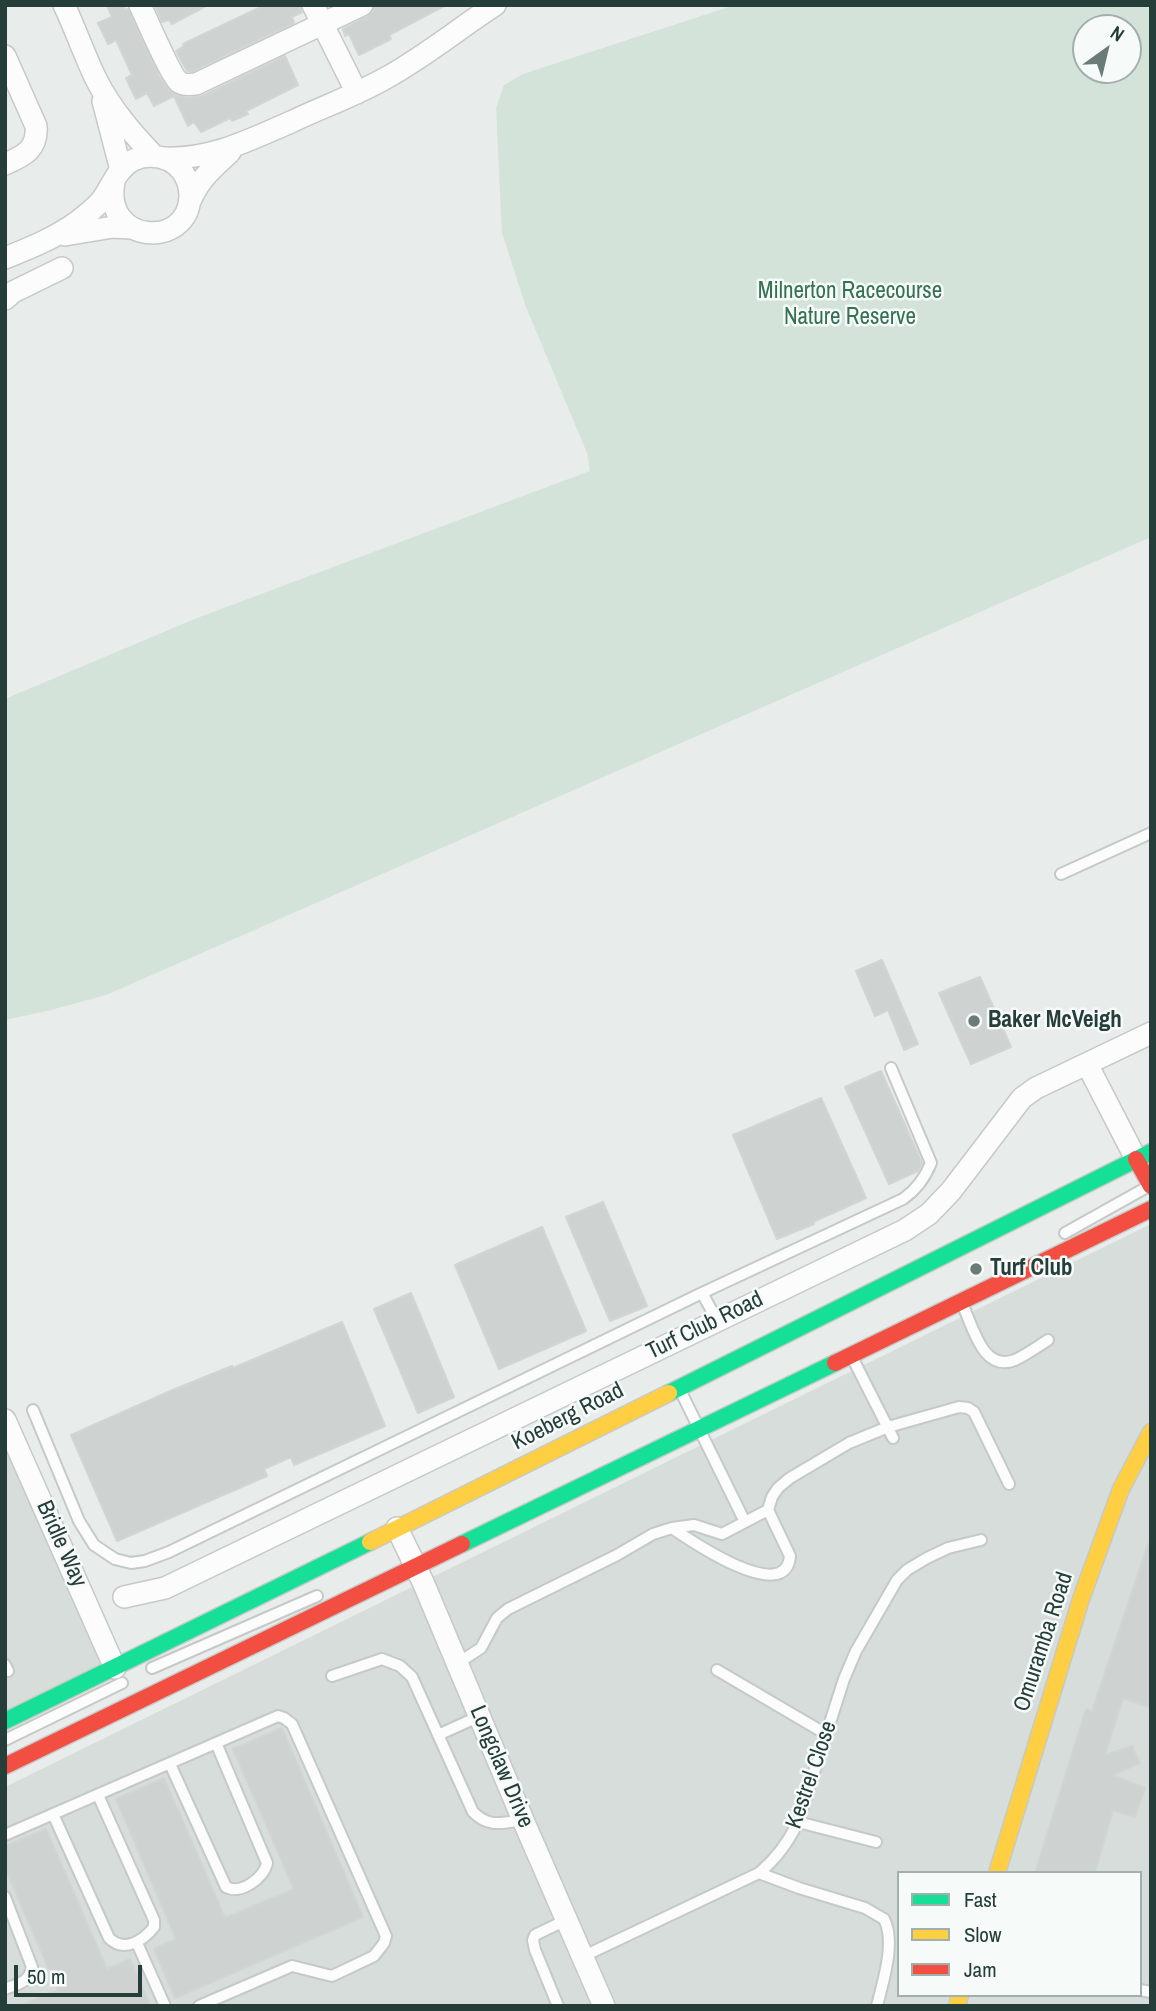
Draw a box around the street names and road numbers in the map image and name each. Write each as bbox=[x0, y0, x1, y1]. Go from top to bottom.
street label: Turf Club Road bbox=[642, 1286, 768, 1366]
street label: Koeberg Road bbox=[508, 1377, 628, 1457]
street label: Bridle Way bbox=[30, 1497, 92, 1591]
street label: Omuramba Road bbox=[1009, 1569, 1079, 1715]
street label: Longclaw Drive bbox=[463, 1702, 539, 1832]
street label: Kestrel Close bbox=[781, 1717, 843, 1833]

